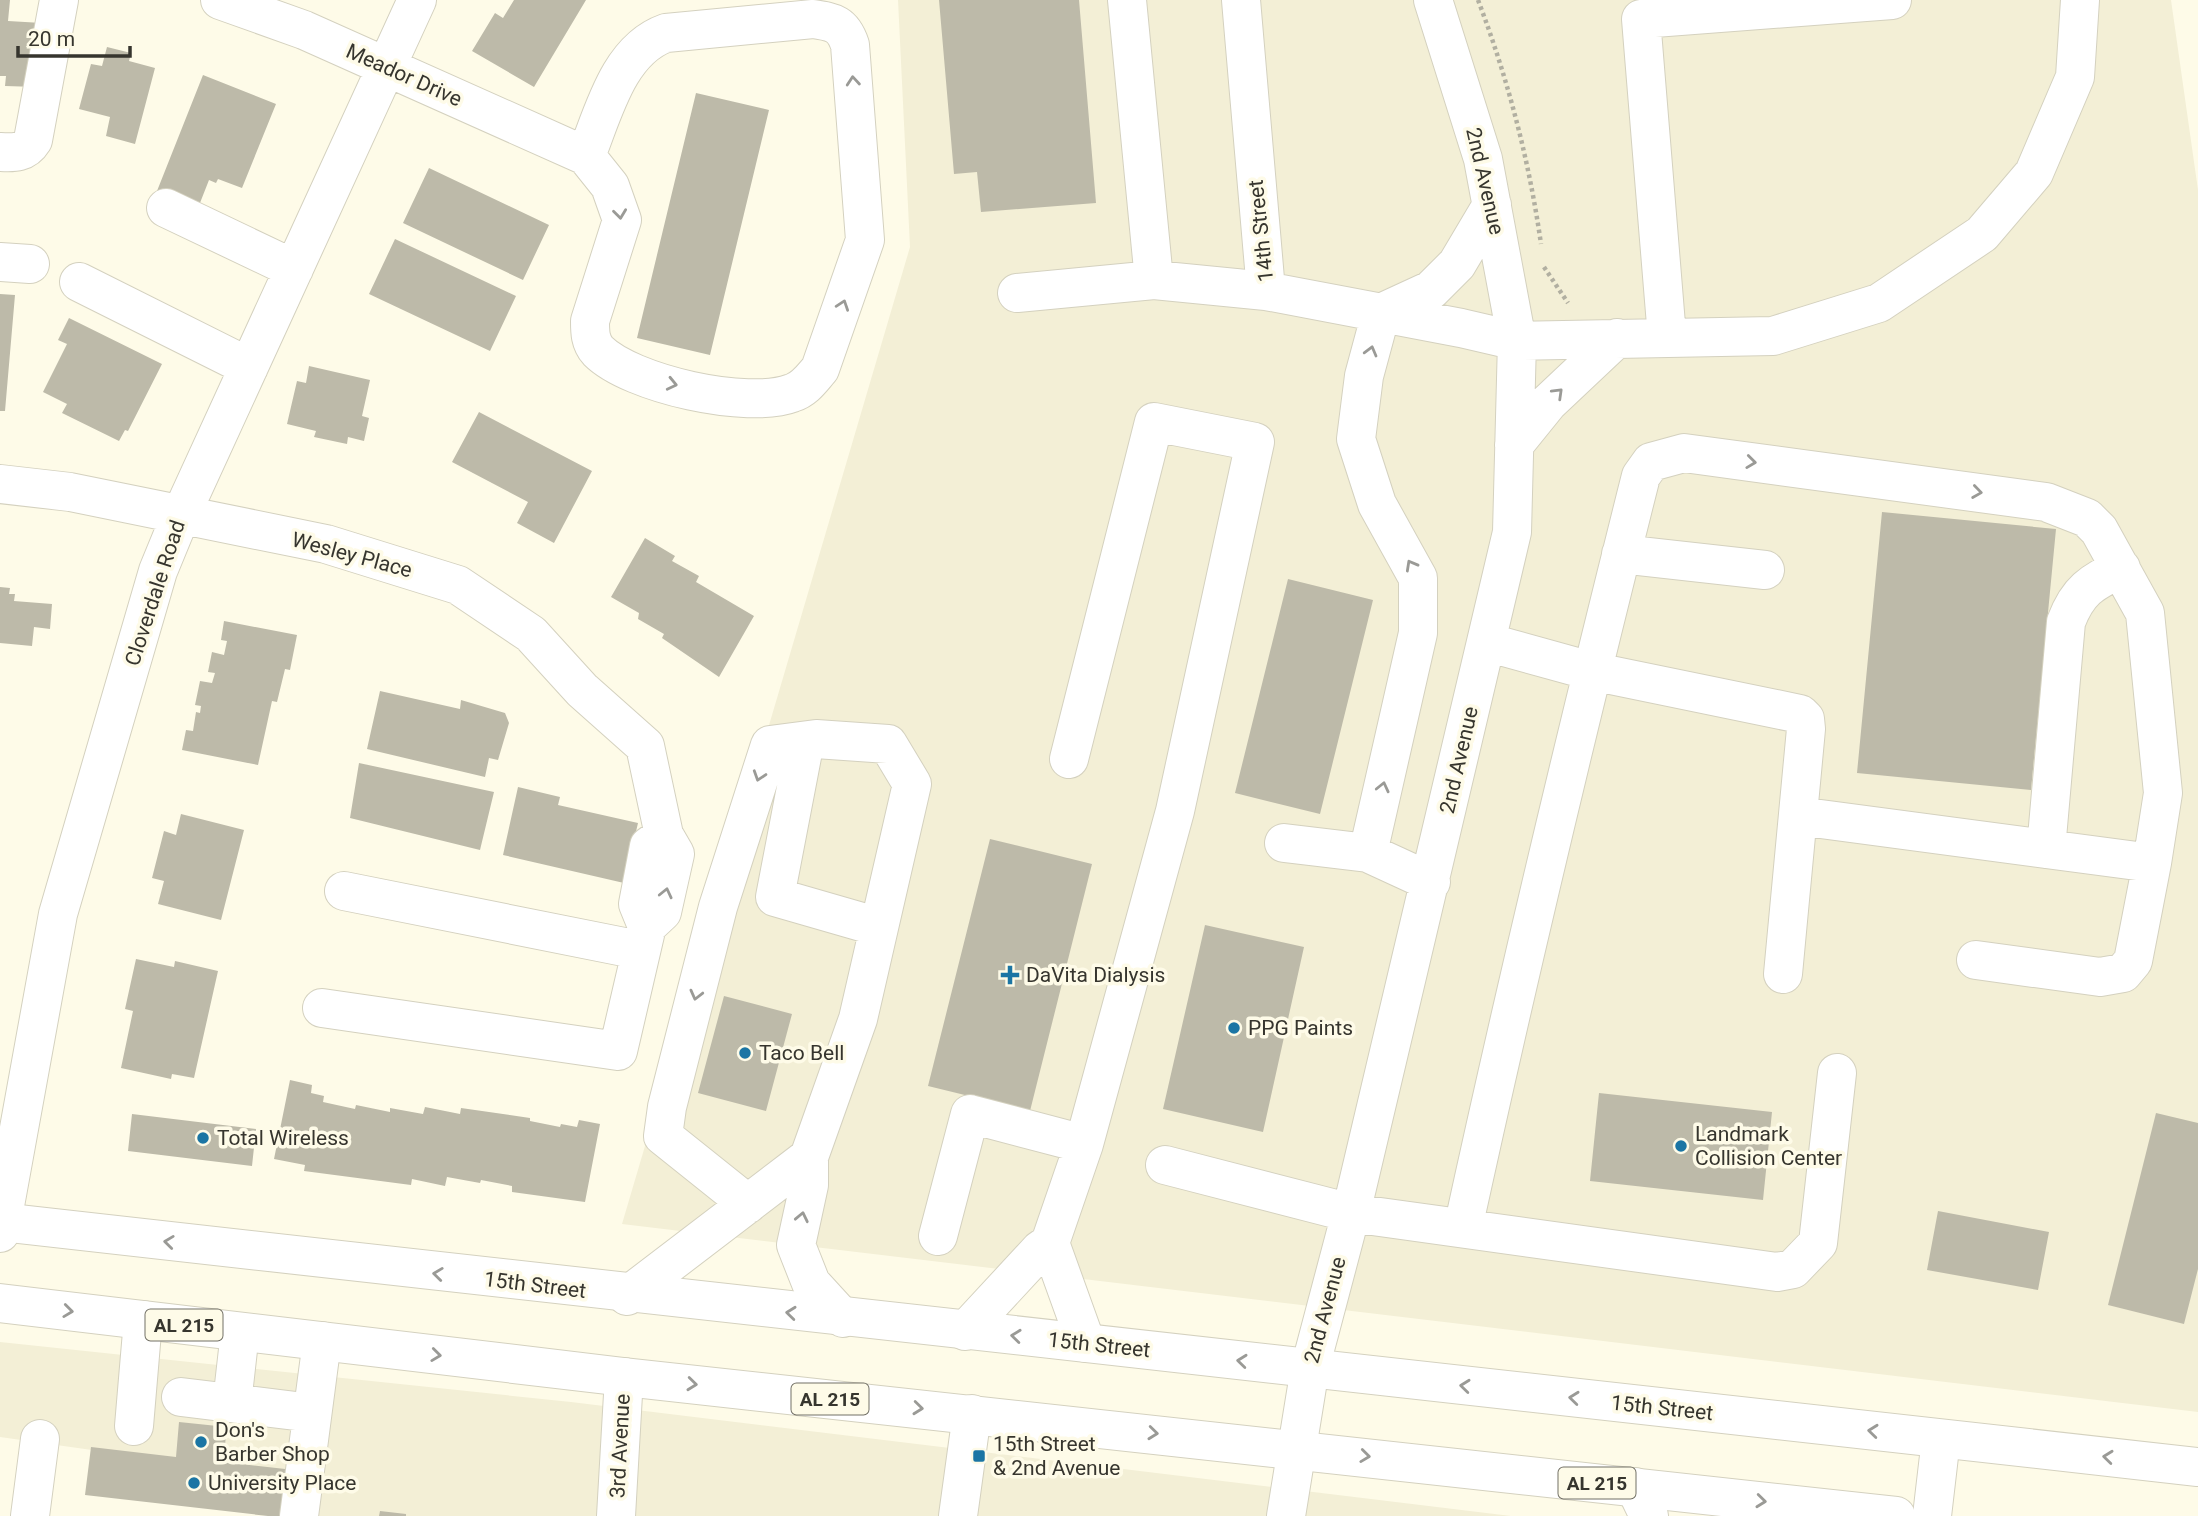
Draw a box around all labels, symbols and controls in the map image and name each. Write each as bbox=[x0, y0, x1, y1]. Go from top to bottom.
scale bar bbox=[18, 14, 130, 58]
text: 20 m bbox=[28, 27, 75, 51]
street label: Meador Drive bbox=[342, 39, 466, 111]
one-way arrow bbox=[846, 76, 861, 87]
street label: 2nd Avenue bbox=[1461, 125, 1509, 237]
street label: 14th Street bbox=[1244, 179, 1278, 283]
one-way arrow bbox=[612, 208, 627, 220]
one-way arrow bbox=[835, 299, 849, 311]
one-way arrow bbox=[1362, 345, 1377, 357]
one-way arrow bbox=[666, 376, 678, 391]
one-way arrow bbox=[1550, 389, 1563, 402]
one-way arrow bbox=[1745, 454, 1757, 469]
one-way arrow bbox=[1971, 484, 1983, 499]
street label: Cloverdale Road bbox=[120, 517, 190, 669]
street label: Wesley Place bbox=[289, 527, 415, 583]
one-way arrow bbox=[1406, 560, 1419, 572]
street label: 2nd Avenue bbox=[1435, 704, 1483, 816]
one-way arrow bbox=[753, 770, 767, 782]
one-way arrow bbox=[1375, 781, 1389, 793]
one-way arrow bbox=[658, 887, 672, 899]
place label: DaVita Dialysis bbox=[1026, 963, 1165, 987]
marker: DaVita Dialysis bbox=[1000, 965, 1020, 985]
one-way arrow bbox=[690, 989, 704, 1001]
place label: PPG Paints bbox=[1248, 1016, 1353, 1040]
marker: PPG Paints bbox=[1226, 1020, 1242, 1036]
place label: Taco Bell bbox=[759, 1041, 844, 1065]
marker: Taco Bell bbox=[737, 1045, 753, 1061]
place label: Landmark Collision Center bbox=[1695, 1122, 1842, 1170]
place label: Total Wireless bbox=[217, 1126, 349, 1150]
marker: Total Wireless bbox=[195, 1130, 211, 1146]
marker: Landmark Collision Center bbox=[1673, 1138, 1689, 1154]
one-way arrow bbox=[793, 1211, 808, 1223]
one-way arrow bbox=[163, 1235, 175, 1250]
street label: 2nd Avenue bbox=[1299, 1254, 1351, 1366]
one-way arrow bbox=[432, 1266, 444, 1281]
street label: 15th Street bbox=[483, 1267, 588, 1303]
one-way arrow bbox=[62, 1304, 74, 1319]
one-way arrow bbox=[785, 1306, 796, 1321]
road number: AL 215 bbox=[146, 1310, 222, 1340]
street label: 15th Street bbox=[1047, 1328, 1151, 1362]
one-way arrow bbox=[1010, 1329, 1021, 1344]
one-way arrow bbox=[430, 1347, 441, 1362]
one-way arrow bbox=[1236, 1353, 1248, 1368]
one-way arrow bbox=[687, 1376, 698, 1391]
one-way arrow bbox=[1459, 1378, 1470, 1393]
road number: AL 215 bbox=[792, 1384, 868, 1414]
one-way arrow bbox=[1568, 1390, 1580, 1405]
street label: 15th Street bbox=[1610, 1391, 1714, 1425]
street label: 3rd Avenue bbox=[605, 1393, 635, 1499]
one-way arrow bbox=[913, 1400, 924, 1415]
place label: Don's Barber Shop bbox=[215, 1418, 330, 1466]
one-way arrow bbox=[1867, 1424, 1878, 1439]
one-way arrow bbox=[1147, 1425, 1158, 1440]
place label: 15th Street & 2nd Avenue bbox=[993, 1432, 1120, 1480]
marker: Don's Barber Shop bbox=[193, 1434, 209, 1450]
marker: 15th Street & 2nd Avenue bbox=[971, 1448, 987, 1464]
one-way arrow bbox=[1359, 1449, 1371, 1464]
one-way arrow bbox=[2102, 1449, 2114, 1464]
road number: AL 215 bbox=[1558, 1468, 1636, 1498]
place label: University Place bbox=[208, 1471, 356, 1495]
marker: University Place bbox=[186, 1475, 202, 1491]
one-way arrow bbox=[1756, 1493, 1767, 1508]

